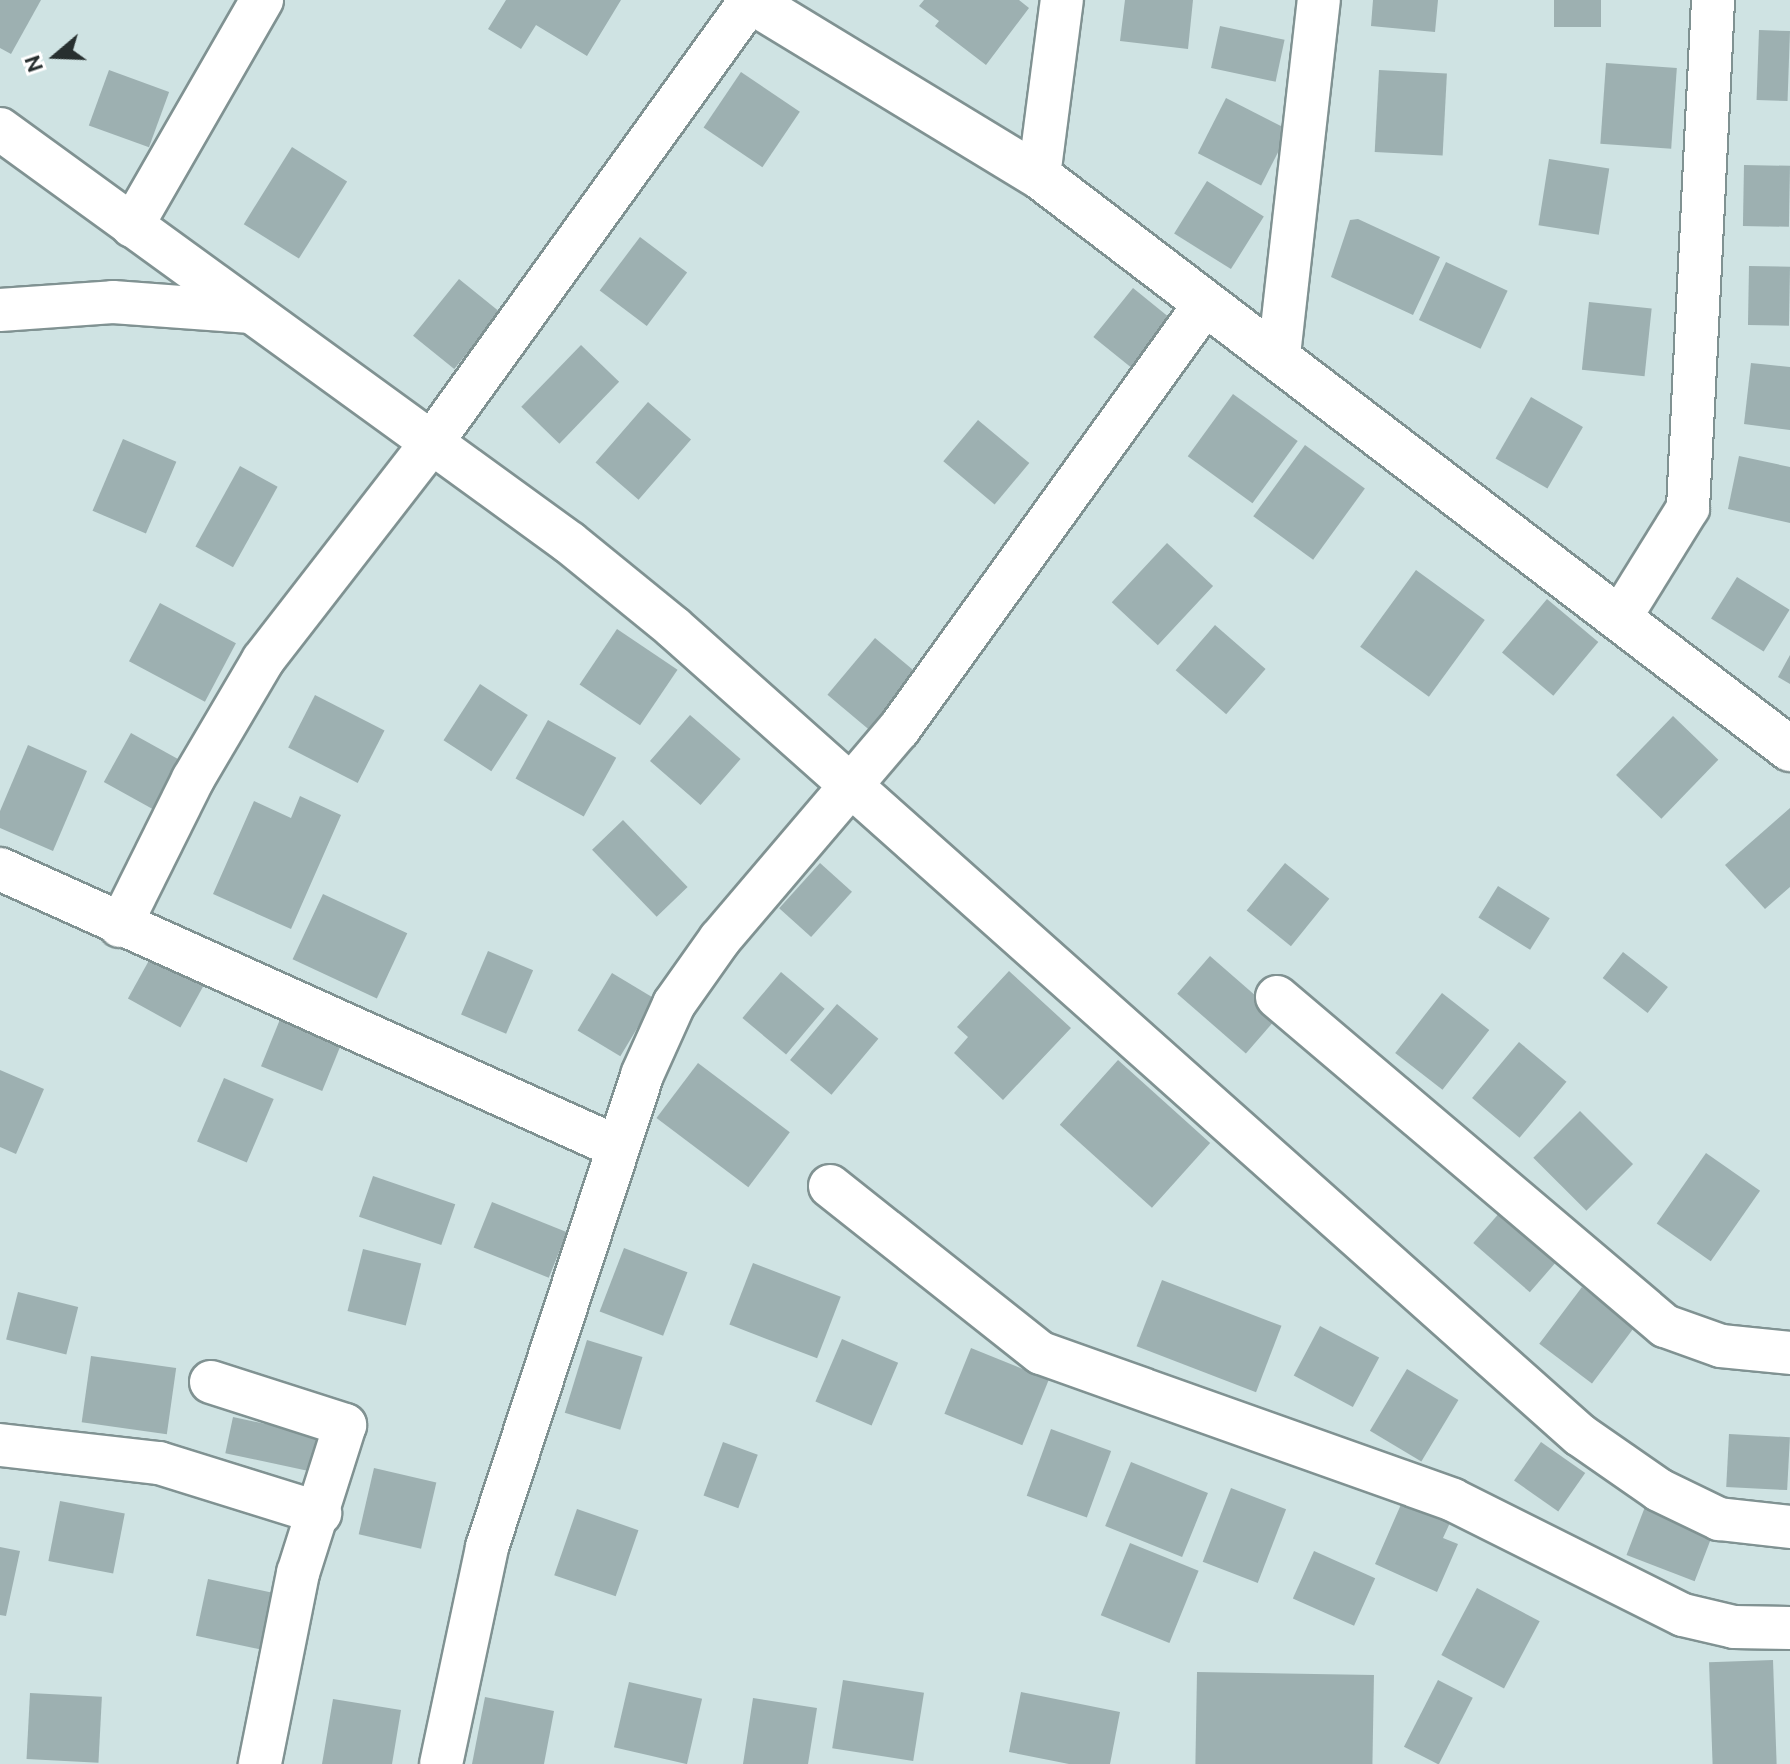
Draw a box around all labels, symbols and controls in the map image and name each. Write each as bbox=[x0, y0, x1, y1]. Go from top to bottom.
north arrow bbox=[16, 16, 96, 96]
text: N bbox=[18, 52, 47, 76]

